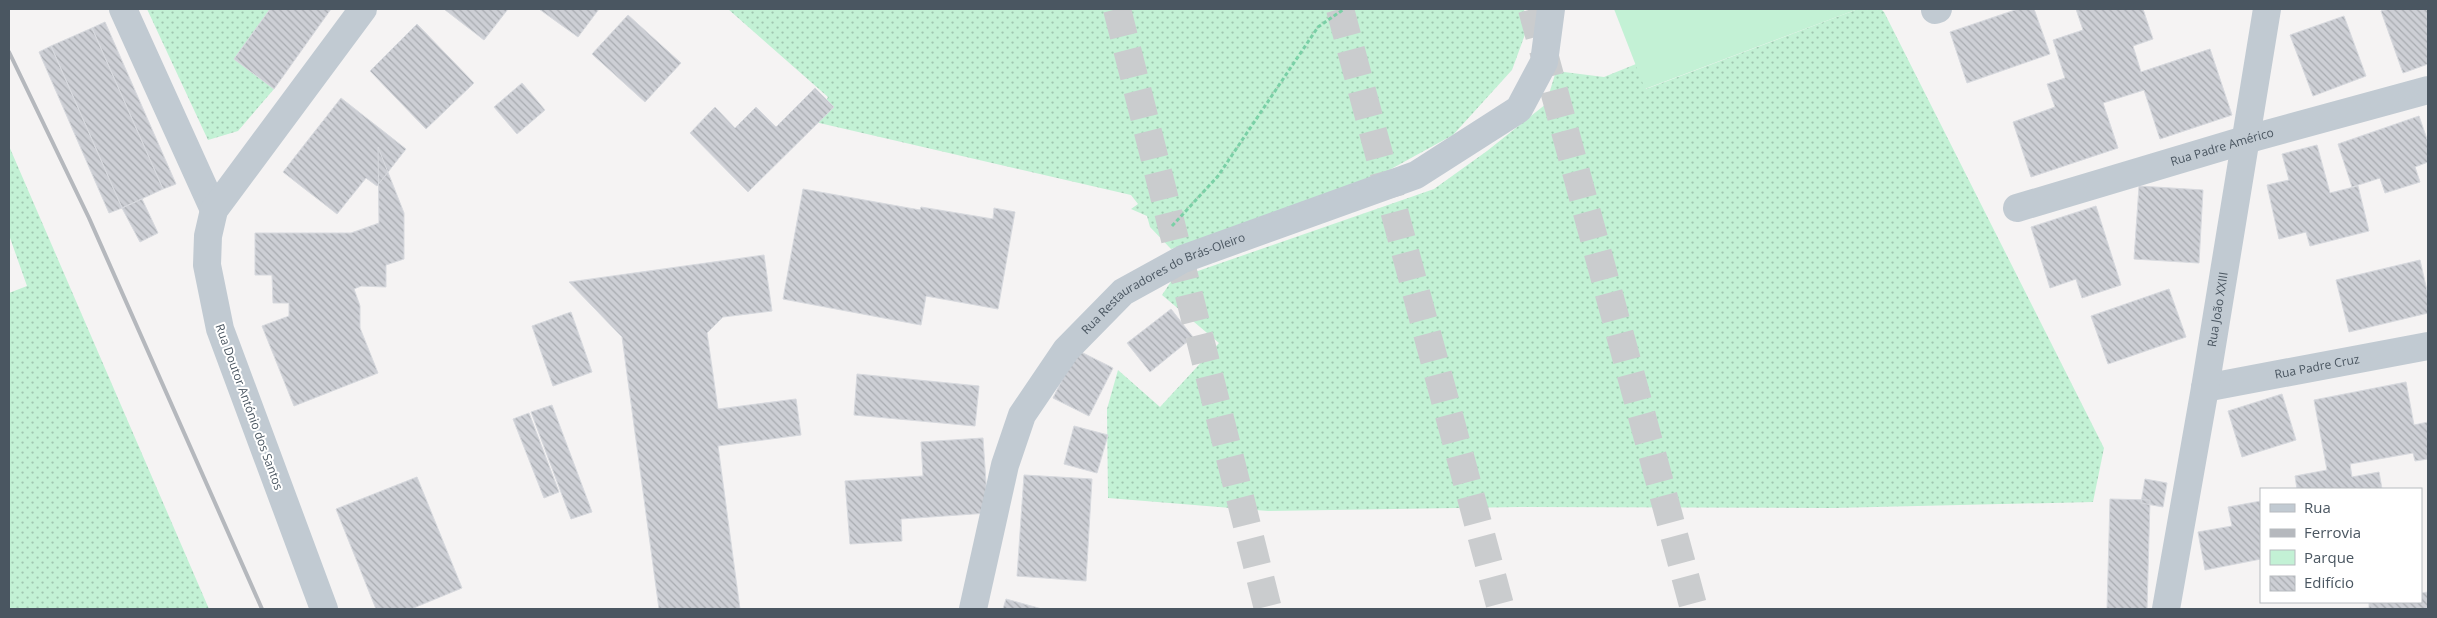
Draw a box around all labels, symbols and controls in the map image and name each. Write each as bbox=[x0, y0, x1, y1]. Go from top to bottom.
street label: Rua Padre Américo bbox=[2168, 124, 2276, 170]
street label: Rua Restauradores do Brás-Oleiro bbox=[1077, 228, 1247, 338]
street label: Rua João XXIII bbox=[2203, 271, 2232, 348]
street label: Rua Doutor António dos Santos bbox=[211, 321, 288, 493]
street label: Rua Padre Cruz bbox=[2273, 350, 2361, 383]
legend bbox=[2260, 488, 2422, 603]
text: Rua bbox=[2304, 497, 2331, 517]
text: Ferrovia bbox=[2304, 522, 2361, 542]
text: Parque bbox=[2304, 547, 2354, 567]
text: Edifício bbox=[2304, 572, 2354, 592]

